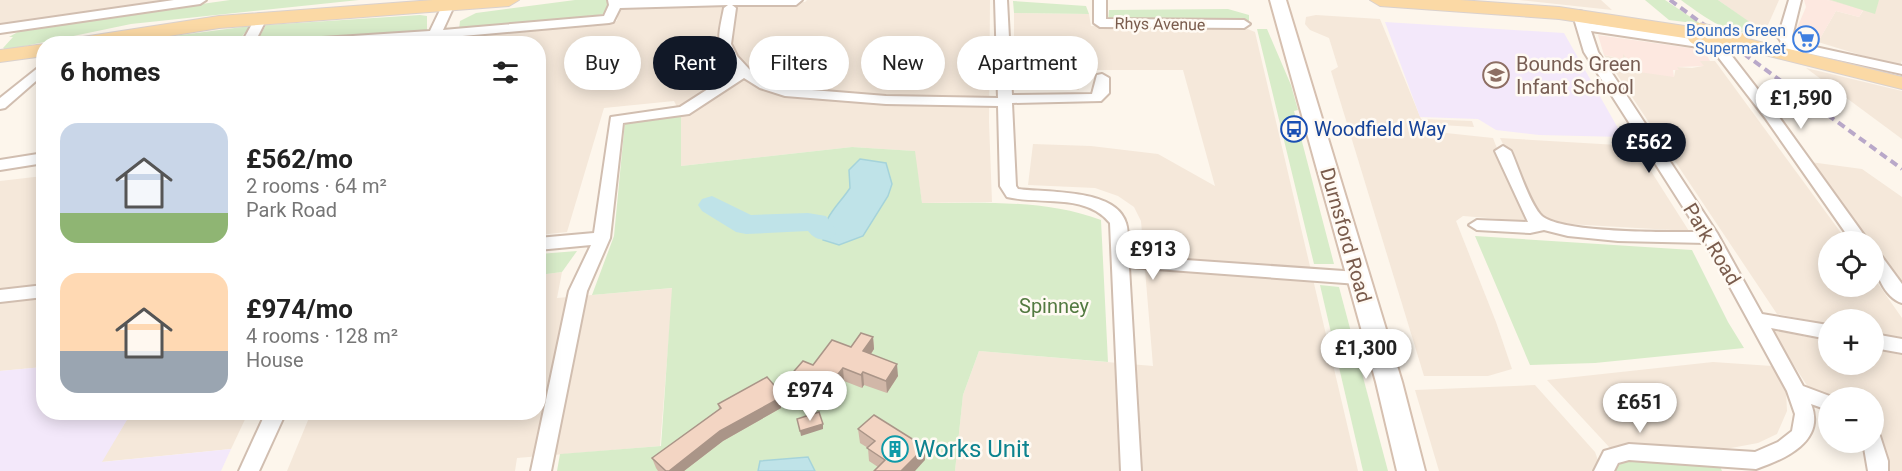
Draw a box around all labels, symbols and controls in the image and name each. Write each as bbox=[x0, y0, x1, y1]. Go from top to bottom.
street label: Rhys Avenue bbox=[1114, 14, 1206, 34]
place label: Bounds Green Supermarket bbox=[1686, 21, 1786, 58]
supermarket icon: Bounds Green Supermarket bbox=[1791, 24, 1821, 54]
chip: Buy bbox=[564, 36, 641, 90]
chip: Rent bbox=[653, 36, 737, 90]
chip: Filters bbox=[749, 36, 849, 90]
chip: New bbox=[861, 36, 945, 90]
chip: Apartment bbox=[957, 36, 1098, 90]
place label: Bounds Green Infant School bbox=[1516, 52, 1641, 99]
icon: filters bbox=[489, 56, 522, 89]
text: 6 homes bbox=[60, 57, 161, 87]
school or university icon: Bounds Green Infant School bbox=[1481, 60, 1511, 90]
pin: £1,590 bbox=[1752, 79, 1850, 130]
text: £1,590 bbox=[1770, 86, 1832, 110]
bus stop icon: Woodfield Way bbox=[1279, 114, 1309, 144]
place label: Woodfield Way bbox=[1314, 117, 1446, 141]
pin: £562 bbox=[1613, 123, 1685, 174]
text: £562 bbox=[1626, 130, 1672, 154]
text: £562/mo bbox=[246, 144, 353, 174]
icon: home bbox=[108, 147, 180, 219]
street label: Durnsford Road bbox=[1315, 165, 1377, 305]
text: 2 rooms · 64 m² bbox=[246, 174, 387, 198]
text: Park Road bbox=[246, 198, 337, 222]
street label: Park Road bbox=[1678, 199, 1746, 289]
pin: £913 bbox=[1117, 230, 1189, 281]
map controls bbox=[1818, 231, 1884, 453]
button: locate bbox=[1818, 231, 1884, 297]
text: £913 bbox=[1130, 237, 1176, 261]
text: £974/mo bbox=[246, 294, 353, 324]
park label: Spinney bbox=[1019, 294, 1090, 318]
icon: home bbox=[108, 297, 180, 369]
button: + bbox=[1818, 309, 1884, 375]
text: 4 rooms · 128 m² bbox=[246, 324, 398, 348]
pin: £1,300 bbox=[1317, 329, 1415, 380]
text: £1,300 bbox=[1335, 336, 1397, 360]
text: House bbox=[246, 348, 304, 372]
pin: £974 bbox=[774, 371, 846, 422]
text: £974 bbox=[787, 378, 833, 402]
pin: £651 bbox=[1604, 383, 1676, 434]
button: − bbox=[1818, 387, 1884, 453]
text: £651 bbox=[1617, 390, 1663, 414]
building icon: Works Unit bbox=[880, 434, 910, 464]
place label: Works Unit bbox=[914, 435, 1030, 463]

